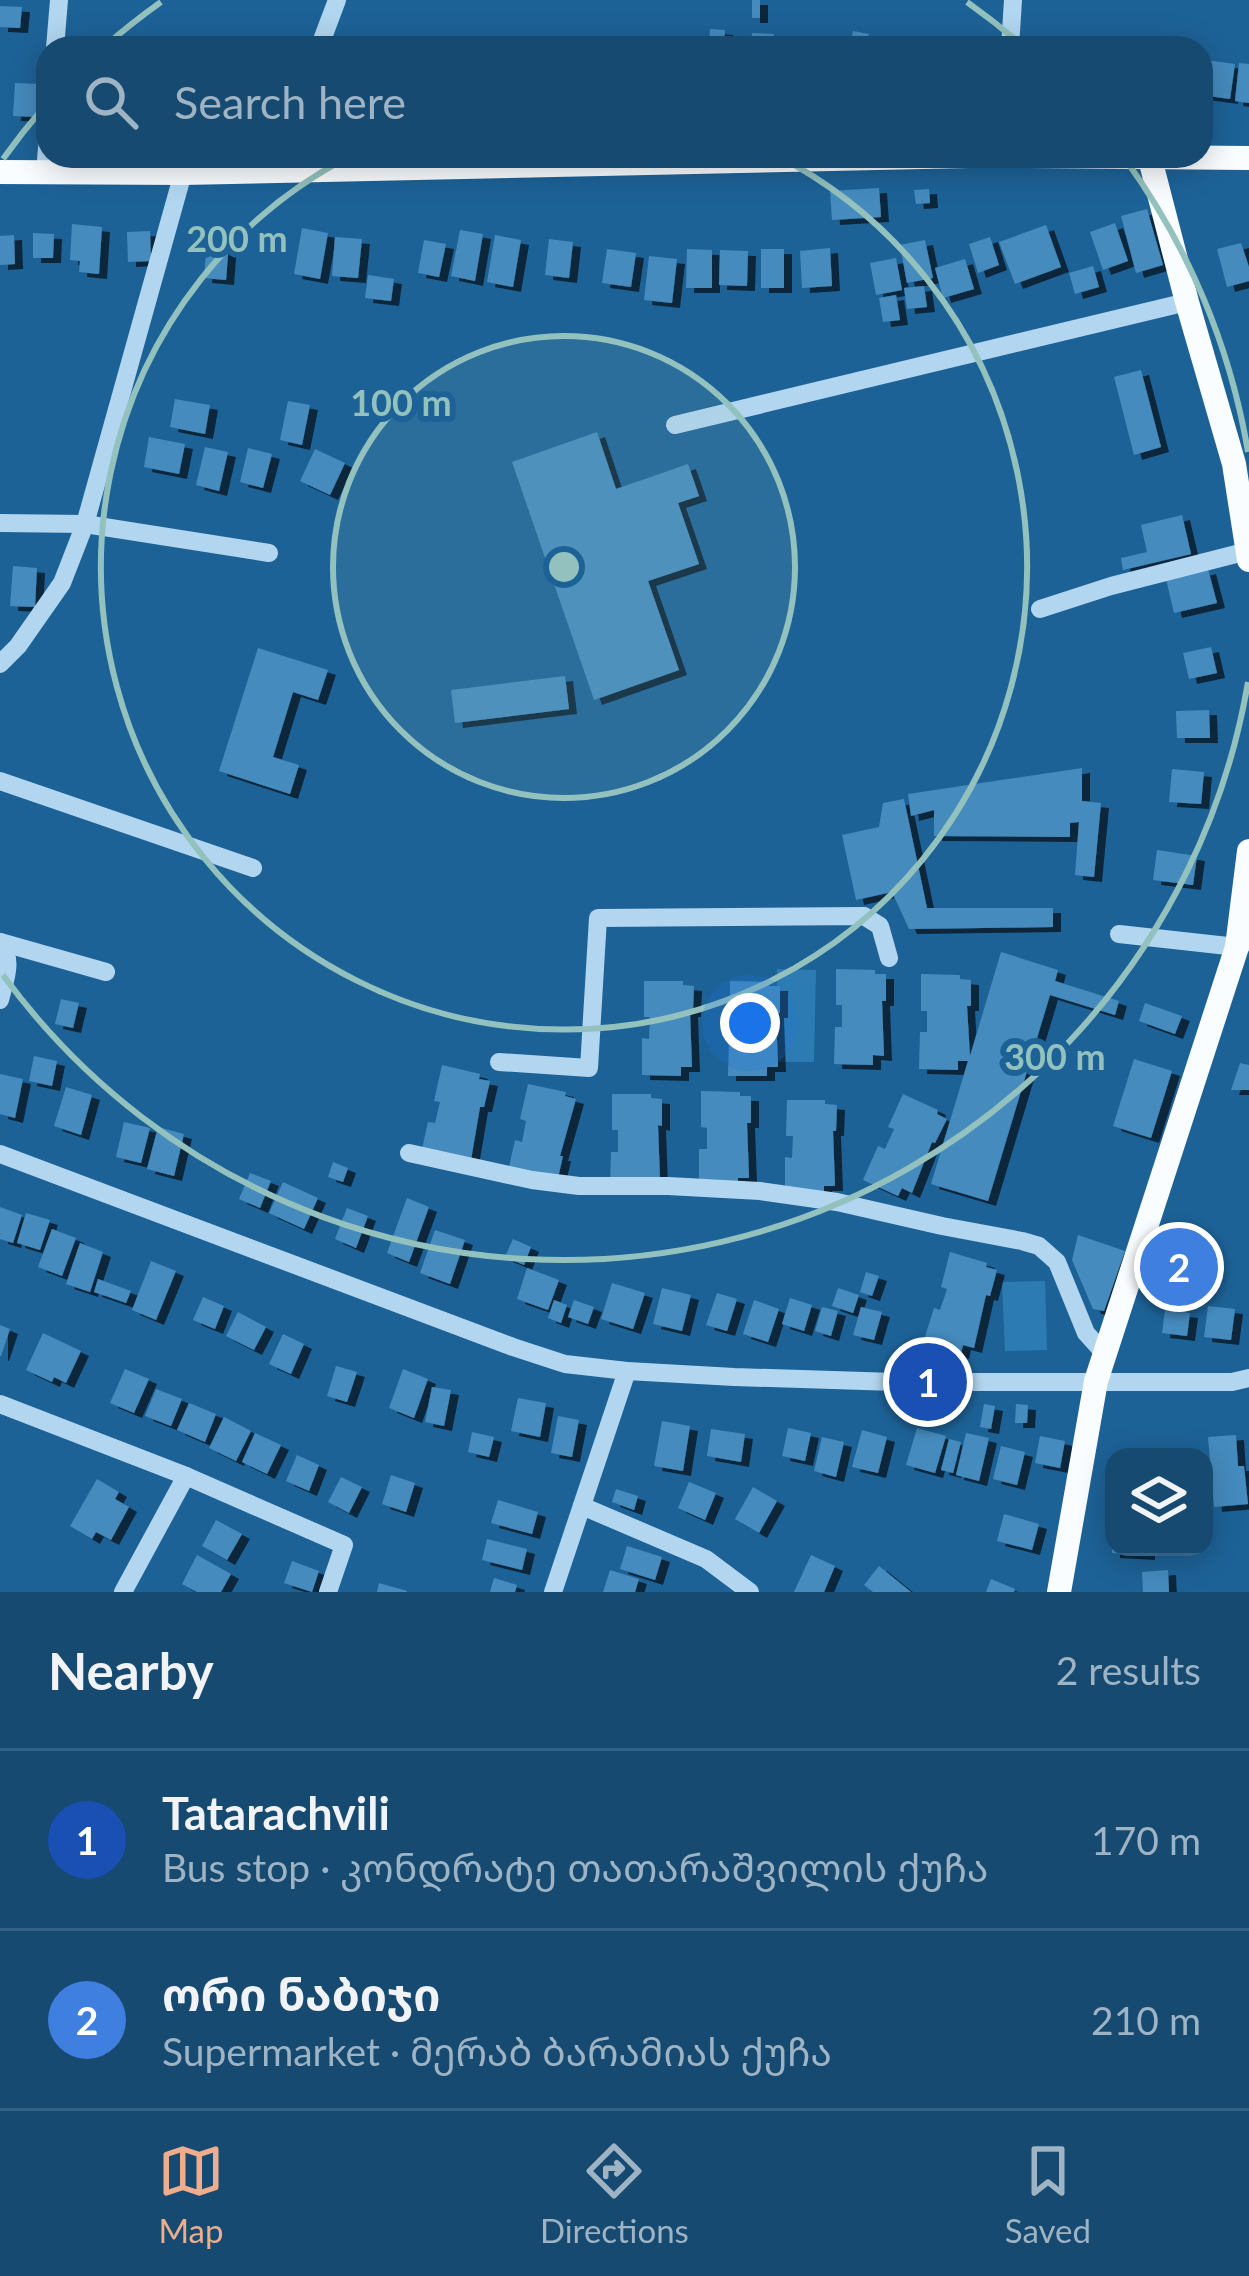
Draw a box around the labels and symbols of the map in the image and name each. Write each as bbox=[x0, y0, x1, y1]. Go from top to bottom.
text: 200 m bbox=[186, 216, 288, 260]
text: 100 m bbox=[350, 380, 452, 424]
centre of rings bbox=[543, 546, 585, 588]
your location bbox=[720, 993, 780, 1053]
text: 300 m bbox=[1004, 1034, 1106, 1078]
pin: 2 bbox=[1140, 1222, 1218, 1312]
pin: 1 bbox=[889, 1337, 967, 1427]

